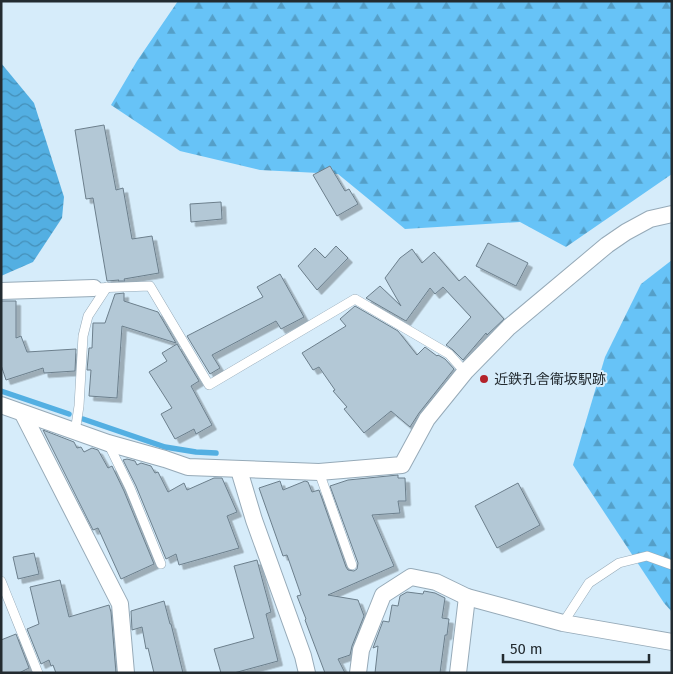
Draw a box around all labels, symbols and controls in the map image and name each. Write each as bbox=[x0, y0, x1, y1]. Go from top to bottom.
place label: 近鉄孔舎衛坂駅跡 bbox=[494, 371, 606, 388]
marker: 近鉄孔舎衛坂駅跡 bbox=[478, 373, 490, 385]
scale bar bbox=[503, 632, 649, 664]
text: 50 m bbox=[510, 640, 543, 658]

